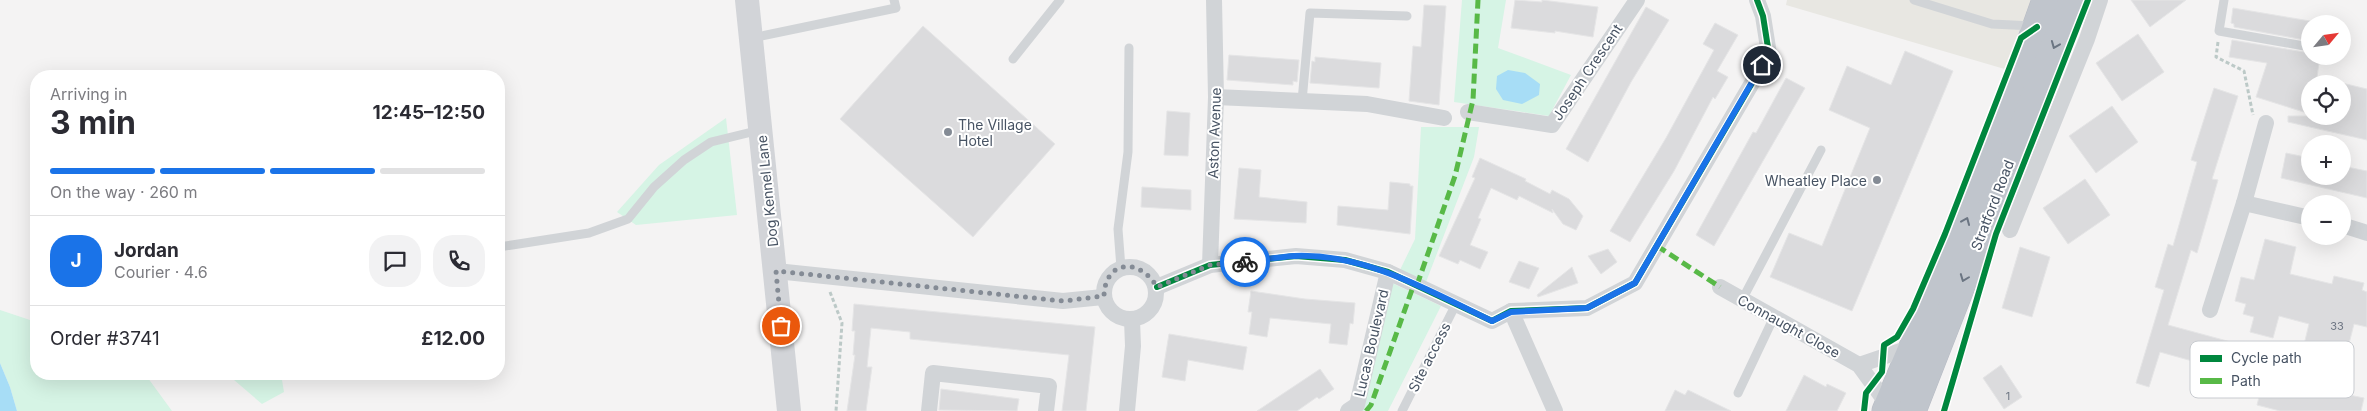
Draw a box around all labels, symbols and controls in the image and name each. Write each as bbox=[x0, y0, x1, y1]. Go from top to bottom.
north arrow bbox=[2301, 15, 2351, 65]
map controls bbox=[2301, 15, 2351, 245]
street label: Joseph Crescent bbox=[1548, 20, 1626, 123]
one-way arrow bbox=[2051, 40, 2061, 49]
pin bbox=[1741, 44, 1783, 86]
icon: home bbox=[1748, 51, 1776, 79]
button: locate bbox=[2301, 75, 2351, 125]
text: Arriving in bbox=[50, 84, 127, 104]
street label: Aston Avenue bbox=[1204, 87, 1224, 179]
text: 12:45–12:50 bbox=[373, 101, 485, 124]
text: 3 min bbox=[50, 103, 136, 142]
place label: The Village Hotel bbox=[958, 116, 1032, 149]
marker: The Village Hotel bbox=[942, 126, 954, 138]
street label: Dog Kennel Lane bbox=[753, 134, 781, 248]
button: + bbox=[2301, 135, 2351, 185]
street label: Stratford Road bbox=[1967, 157, 2017, 253]
place label: Wheatley Place bbox=[1765, 172, 1867, 189]
marker: Wheatley Place bbox=[1871, 174, 1883, 186]
text: On the way · 260 m bbox=[50, 182, 197, 202]
button: − bbox=[2301, 195, 2351, 245]
one-way arrow bbox=[1960, 217, 1971, 226]
button: chat bbox=[369, 235, 421, 287]
button: phone bbox=[433, 235, 485, 287]
courier bbox=[1220, 237, 1270, 287]
text: Jordan bbox=[114, 239, 179, 262]
icon: bike bbox=[1231, 248, 1259, 276]
text: J bbox=[70, 249, 82, 272]
text: Courier · 4.6 bbox=[114, 262, 208, 282]
one-way arrow bbox=[1960, 273, 1970, 282]
street label: Lucas Boulevard bbox=[1350, 288, 1392, 398]
street label: Connaught Close bbox=[1735, 291, 1843, 361]
pin bbox=[760, 305, 802, 347]
icon: bag bbox=[767, 312, 795, 340]
street label: Site access bbox=[1404, 319, 1454, 395]
house number: 33 bbox=[2330, 319, 2344, 333]
text: Order #3741 bbox=[50, 327, 160, 350]
text: £12.00 bbox=[421, 327, 485, 350]
legend bbox=[2190, 341, 2354, 398]
text: Cycle path bbox=[2231, 349, 2302, 366]
text: Path bbox=[2231, 372, 2261, 389]
house number: 1 bbox=[2006, 389, 2010, 403]

